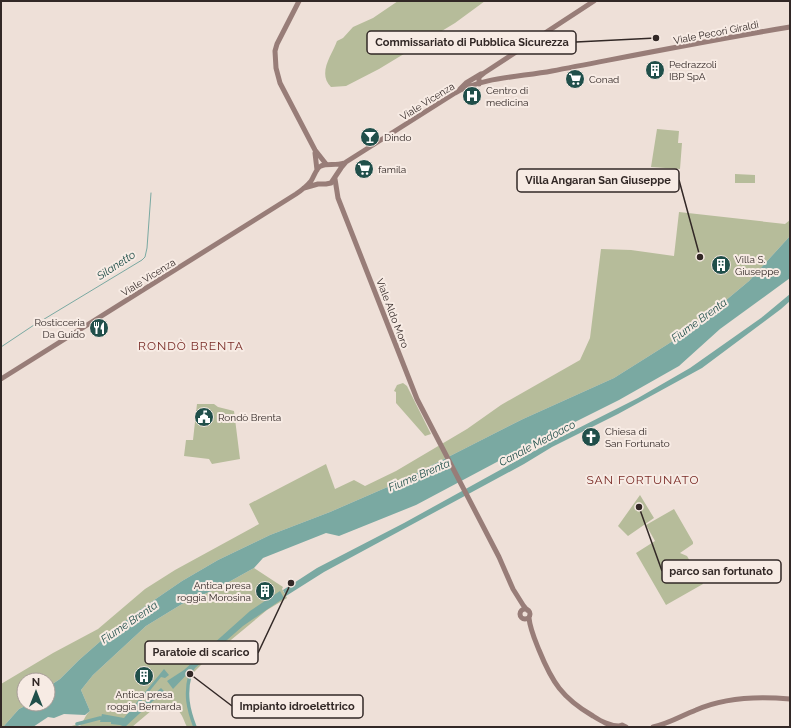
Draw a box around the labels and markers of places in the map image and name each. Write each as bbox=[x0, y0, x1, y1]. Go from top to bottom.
callout: Commissariato di Pubblica Sicurezza bbox=[367, 31, 576, 54]
building icon: Pedrazzoli IBP SpA bbox=[644, 59, 666, 81]
place label: Pedrazzoli IBP SpA bbox=[669, 59, 717, 82]
supermarket icon: Conad bbox=[564, 68, 586, 90]
place label: Conad bbox=[589, 74, 619, 85]
hospital icon: Centro di medicina bbox=[461, 85, 483, 107]
place label: Centro di medicina bbox=[486, 85, 528, 108]
bar icon: Dindo bbox=[359, 126, 381, 148]
place label: Dindo bbox=[384, 132, 411, 143]
supermarket icon: famila bbox=[353, 158, 375, 180]
place label: famila bbox=[378, 164, 406, 175]
callout: Villa Angaran San Giuseppe bbox=[517, 169, 679, 192]
building icon: Villa S. Giuseppe bbox=[710, 254, 732, 276]
place label: Villa S. Giuseppe bbox=[735, 254, 779, 277]
place label: Rosticceria Da Guido bbox=[34, 317, 85, 340]
restaurant icon: Rosticceria Da Guido bbox=[88, 317, 110, 339]
public building icon: Rondò Brenta bbox=[193, 406, 215, 428]
place label: Rondò Brenta bbox=[218, 412, 281, 423]
church icon: Chiesa di San Fortunato bbox=[580, 426, 602, 448]
place label: Chiesa di San Fortunato bbox=[605, 426, 670, 449]
callout: parco san fortunato bbox=[662, 560, 781, 583]
place label: Antica presa roggia Morosina bbox=[177, 580, 251, 603]
building icon: Antica presa roggia Morosina bbox=[254, 580, 276, 602]
callout: Paratoie di scarico bbox=[145, 641, 258, 664]
building icon: Antica presa roggia Bernarda bbox=[133, 665, 155, 687]
place label: Antica presa roggia Bernarda bbox=[107, 689, 181, 712]
callout: Impianto idroelettrico bbox=[232, 695, 363, 718]

